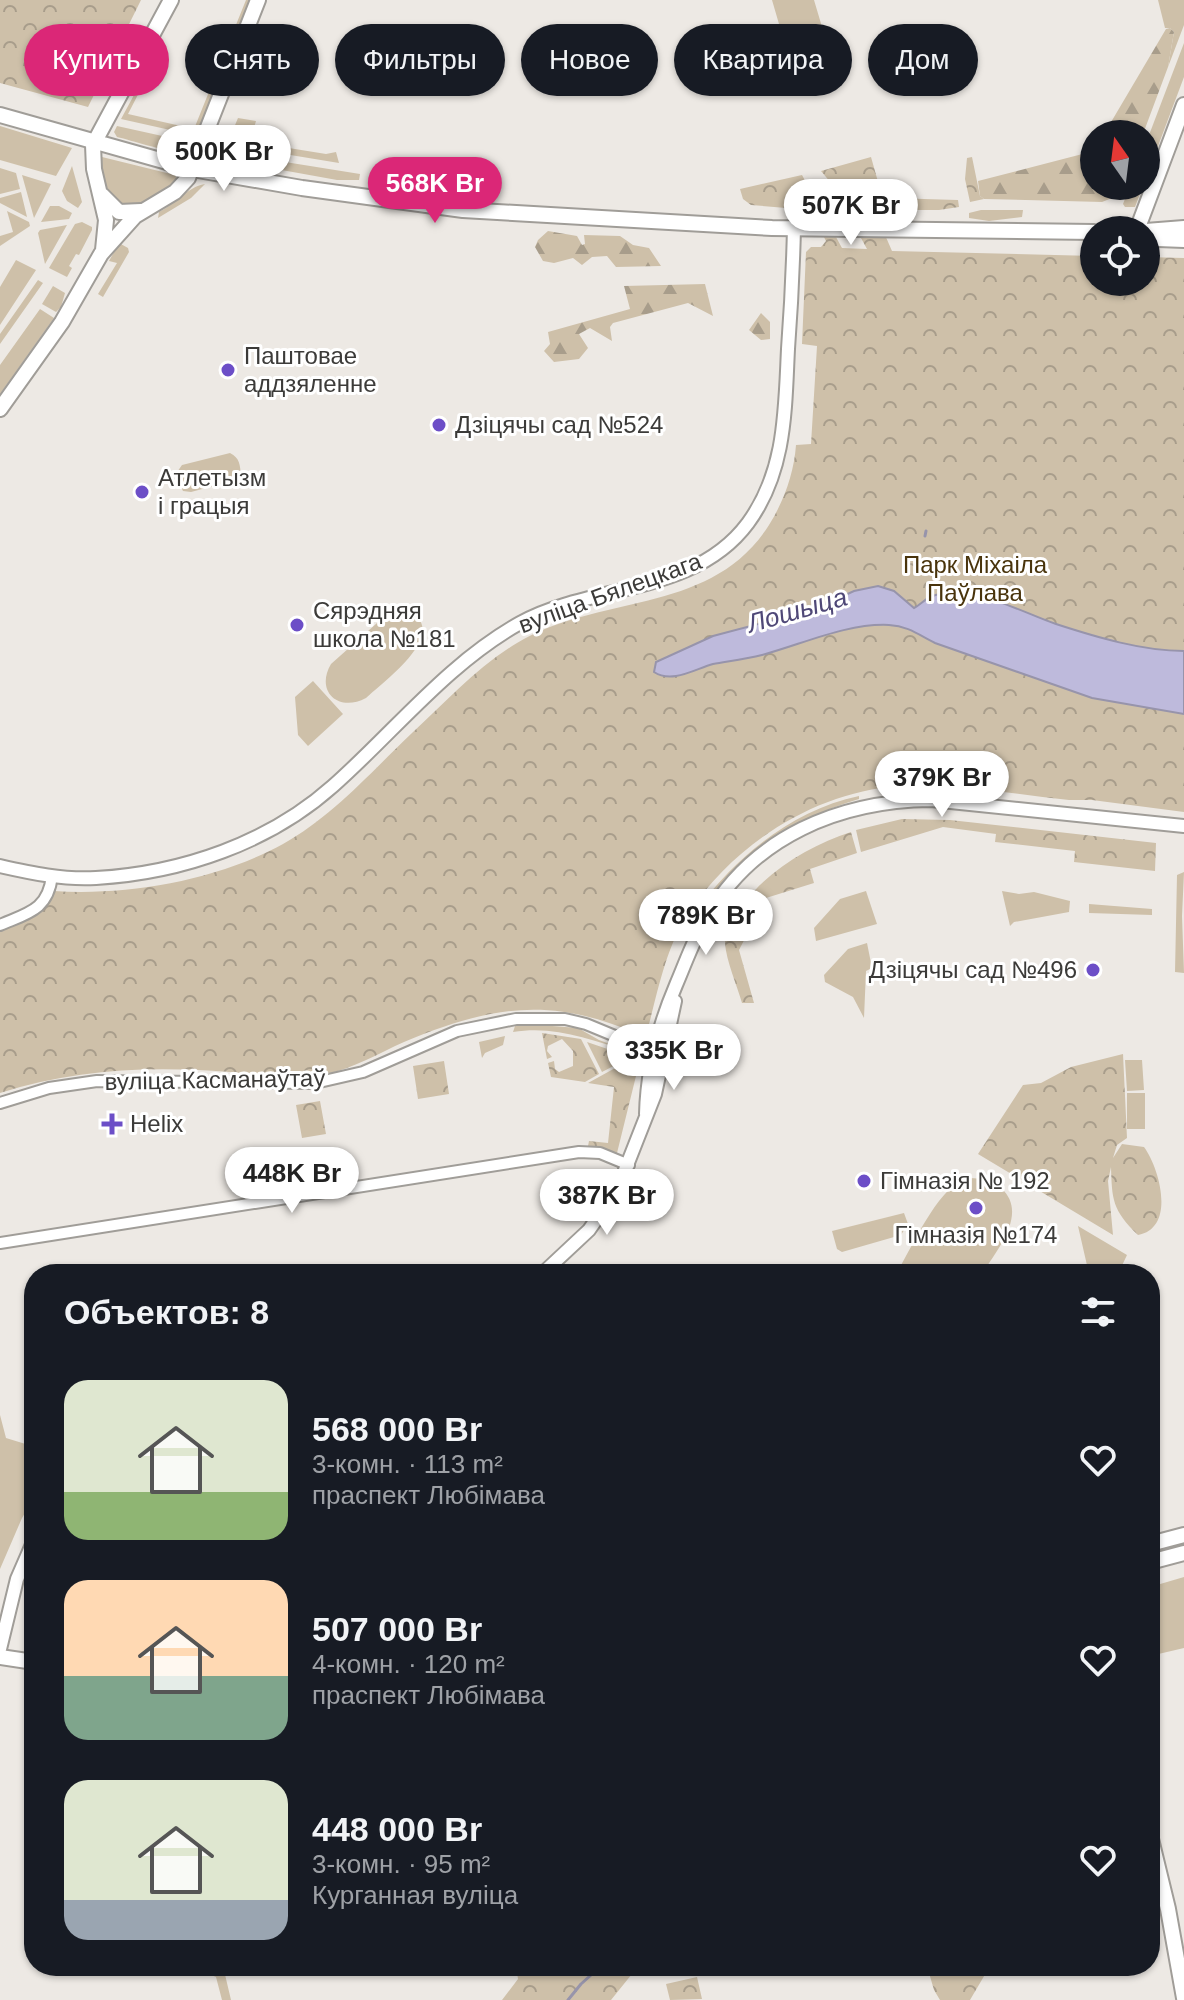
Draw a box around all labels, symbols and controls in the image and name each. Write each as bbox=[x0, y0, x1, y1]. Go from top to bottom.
chip: Купить bbox=[24, 24, 169, 96]
chip: Снять bbox=[185, 24, 319, 96]
chip: Фильтры bbox=[335, 24, 505, 96]
chip: Новое bbox=[521, 24, 658, 96]
chip: Квартира bbox=[674, 24, 852, 96]
chip: Дом bbox=[868, 24, 978, 96]
north arrow bbox=[1080, 120, 1160, 200]
map controls bbox=[1080, 120, 1160, 296]
pin: 500K Br bbox=[150, 125, 298, 193]
text: 500K Br bbox=[175, 136, 273, 166]
pin: 568K Br bbox=[361, 157, 509, 225]
text: 568K Br bbox=[386, 168, 484, 198]
pin: 507K Br bbox=[777, 179, 925, 247]
text: 507K Br bbox=[802, 190, 900, 220]
button: locate bbox=[1080, 216, 1160, 296]
place label: Паштовае аддзяленне bbox=[244, 342, 377, 397]
marker: Паштовае аддзяленне bbox=[219, 361, 237, 379]
place label: Дзіцячы сад №524 bbox=[455, 411, 663, 438]
marker: Дзіцячы сад №524 bbox=[430, 416, 448, 434]
place label: Атлетызм і грацыя bbox=[158, 464, 266, 519]
marker: Атлетызм і грацыя bbox=[133, 483, 151, 501]
street label: вуліца Бялецкага bbox=[515, 547, 706, 638]
park label: Парк Міхаіла Паўлава bbox=[903, 551, 1048, 606]
water label: Лошыца bbox=[742, 581, 850, 639]
place label: Сярэдняя школа №181 bbox=[313, 597, 456, 652]
marker: Сярэдняя школа №181 bbox=[288, 616, 306, 634]
pin: 379K Br bbox=[868, 751, 1016, 819]
text: 379K Br bbox=[893, 762, 991, 792]
pin: 789K Br bbox=[632, 889, 780, 957]
text: 789K Br bbox=[657, 900, 755, 930]
place label: Дзіцячы сад №496 bbox=[869, 956, 1077, 983]
marker: Дзіцячы сад №496 bbox=[1084, 961, 1102, 979]
pin: 335K Br bbox=[600, 1024, 748, 1092]
text: 335K Br bbox=[625, 1035, 723, 1065]
street label: вуліца Касманаўтаў bbox=[104, 1064, 326, 1095]
place label: Helix bbox=[130, 1110, 183, 1137]
marker: Helix bbox=[101, 1113, 123, 1135]
pin: 448K Br bbox=[218, 1147, 366, 1215]
text: 448K Br bbox=[243, 1158, 341, 1188]
place label: Гімназія № 192 bbox=[880, 1167, 1050, 1194]
pin: 387K Br bbox=[533, 1169, 681, 1237]
marker: Гімназія № 192 bbox=[855, 1172, 873, 1190]
text: 387K Br bbox=[558, 1180, 656, 1210]
marker: Гімназія №174 bbox=[967, 1199, 985, 1217]
place label: Гімназія №174 bbox=[895, 1221, 1057, 1248]
icon: filters bbox=[1076, 1290, 1120, 1334]
text: Объектов: 8 bbox=[64, 1293, 269, 1331]
text: 568 000 Br bbox=[312, 1410, 482, 1448]
icon: home bbox=[128, 1412, 224, 1508]
icon: heart bbox=[1076, 1438, 1120, 1482]
text: 3-комн. · 113 m² bbox=[312, 1449, 503, 1479]
text: праспект Любімава bbox=[312, 1480, 545, 1510]
text: 507 000 Br bbox=[312, 1610, 482, 1648]
icon: home bbox=[128, 1612, 224, 1708]
icon: heart bbox=[1076, 1638, 1120, 1682]
text: 4-комн. · 120 m² bbox=[312, 1649, 505, 1679]
text: праспект Любімава bbox=[312, 1680, 545, 1710]
text: 448 000 Br bbox=[312, 1810, 482, 1848]
icon: home bbox=[128, 1812, 224, 1908]
icon: heart bbox=[1076, 1838, 1120, 1882]
text: 3-комн. · 95 m² bbox=[312, 1849, 490, 1879]
text: Курганная вуліца bbox=[312, 1880, 518, 1910]

